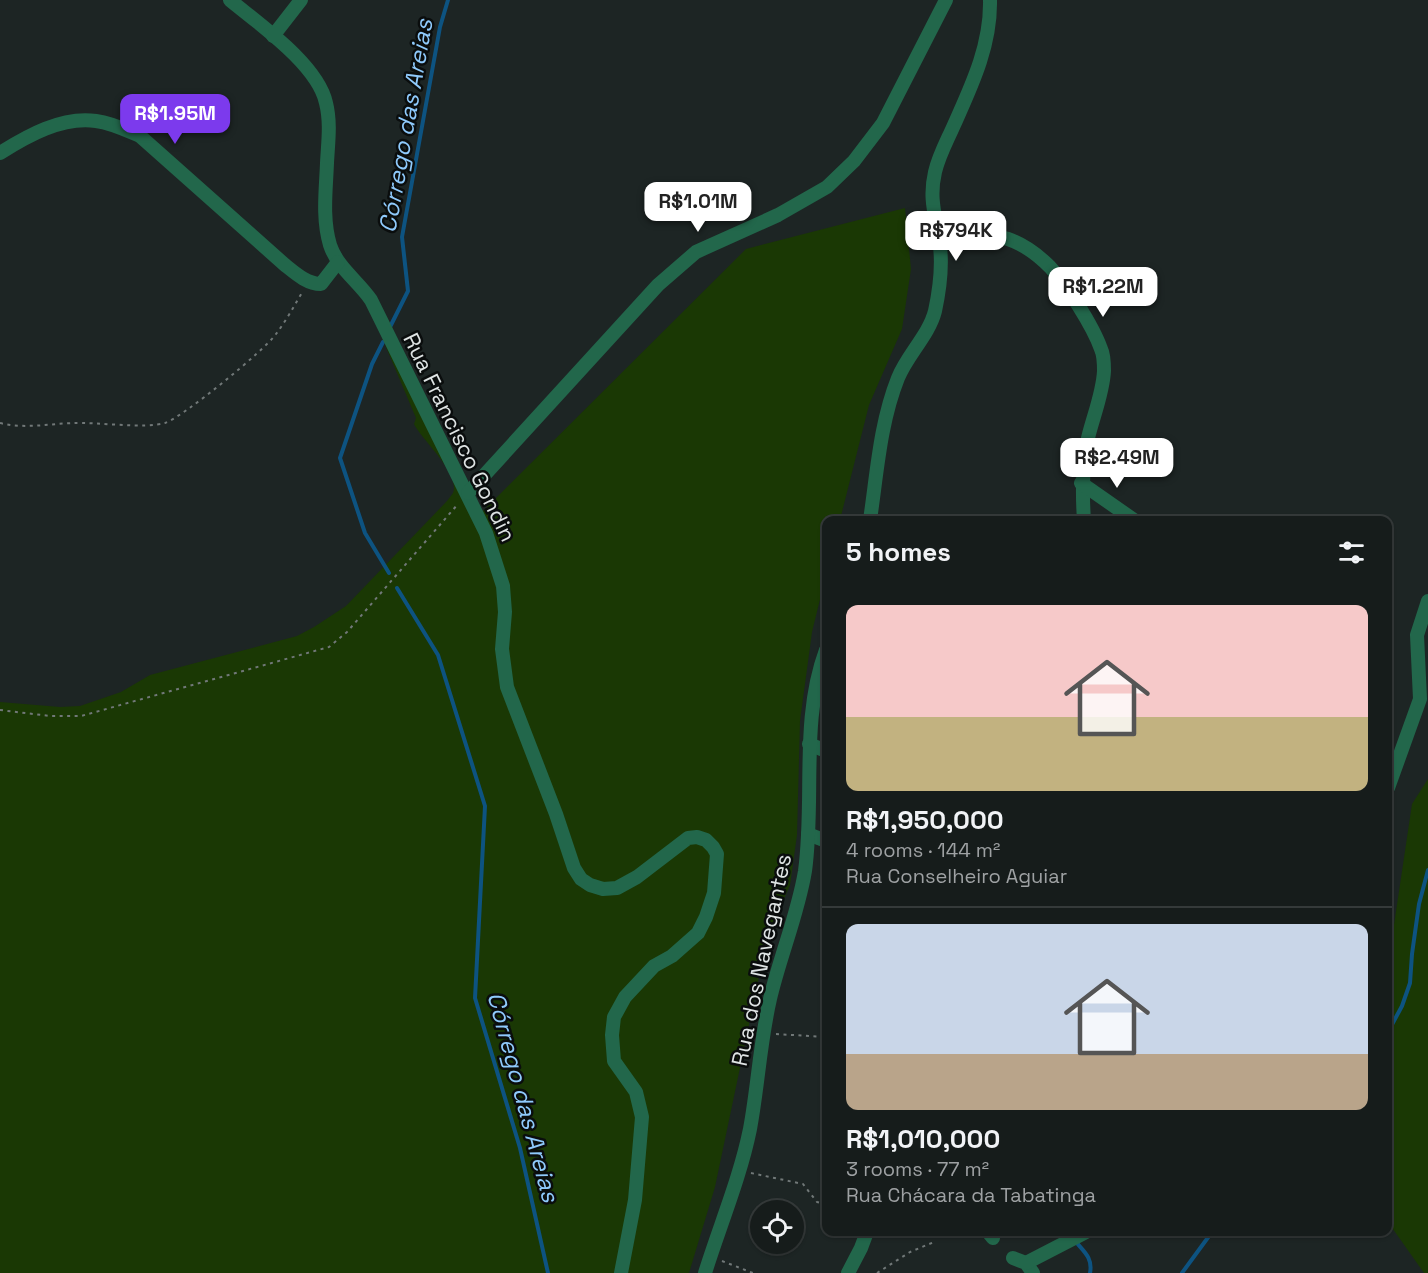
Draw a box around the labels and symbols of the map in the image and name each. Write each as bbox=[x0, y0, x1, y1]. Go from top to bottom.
water label: Córrego das Areias bbox=[371, 15, 440, 235]
pin: R$1.95M bbox=[120, 94, 230, 145]
pin: R$1.01M bbox=[643, 182, 753, 233]
pin: R$794K bbox=[907, 211, 1005, 262]
pin: R$1.22M bbox=[1048, 267, 1158, 318]
street label: Rua Francisco Gondin bbox=[397, 328, 523, 546]
pin: R$2.49M bbox=[1062, 438, 1172, 489]
street label: Rua dos Navegantes bbox=[725, 851, 797, 1069]
water label: Córrego das Areias bbox=[481, 988, 567, 1207]

